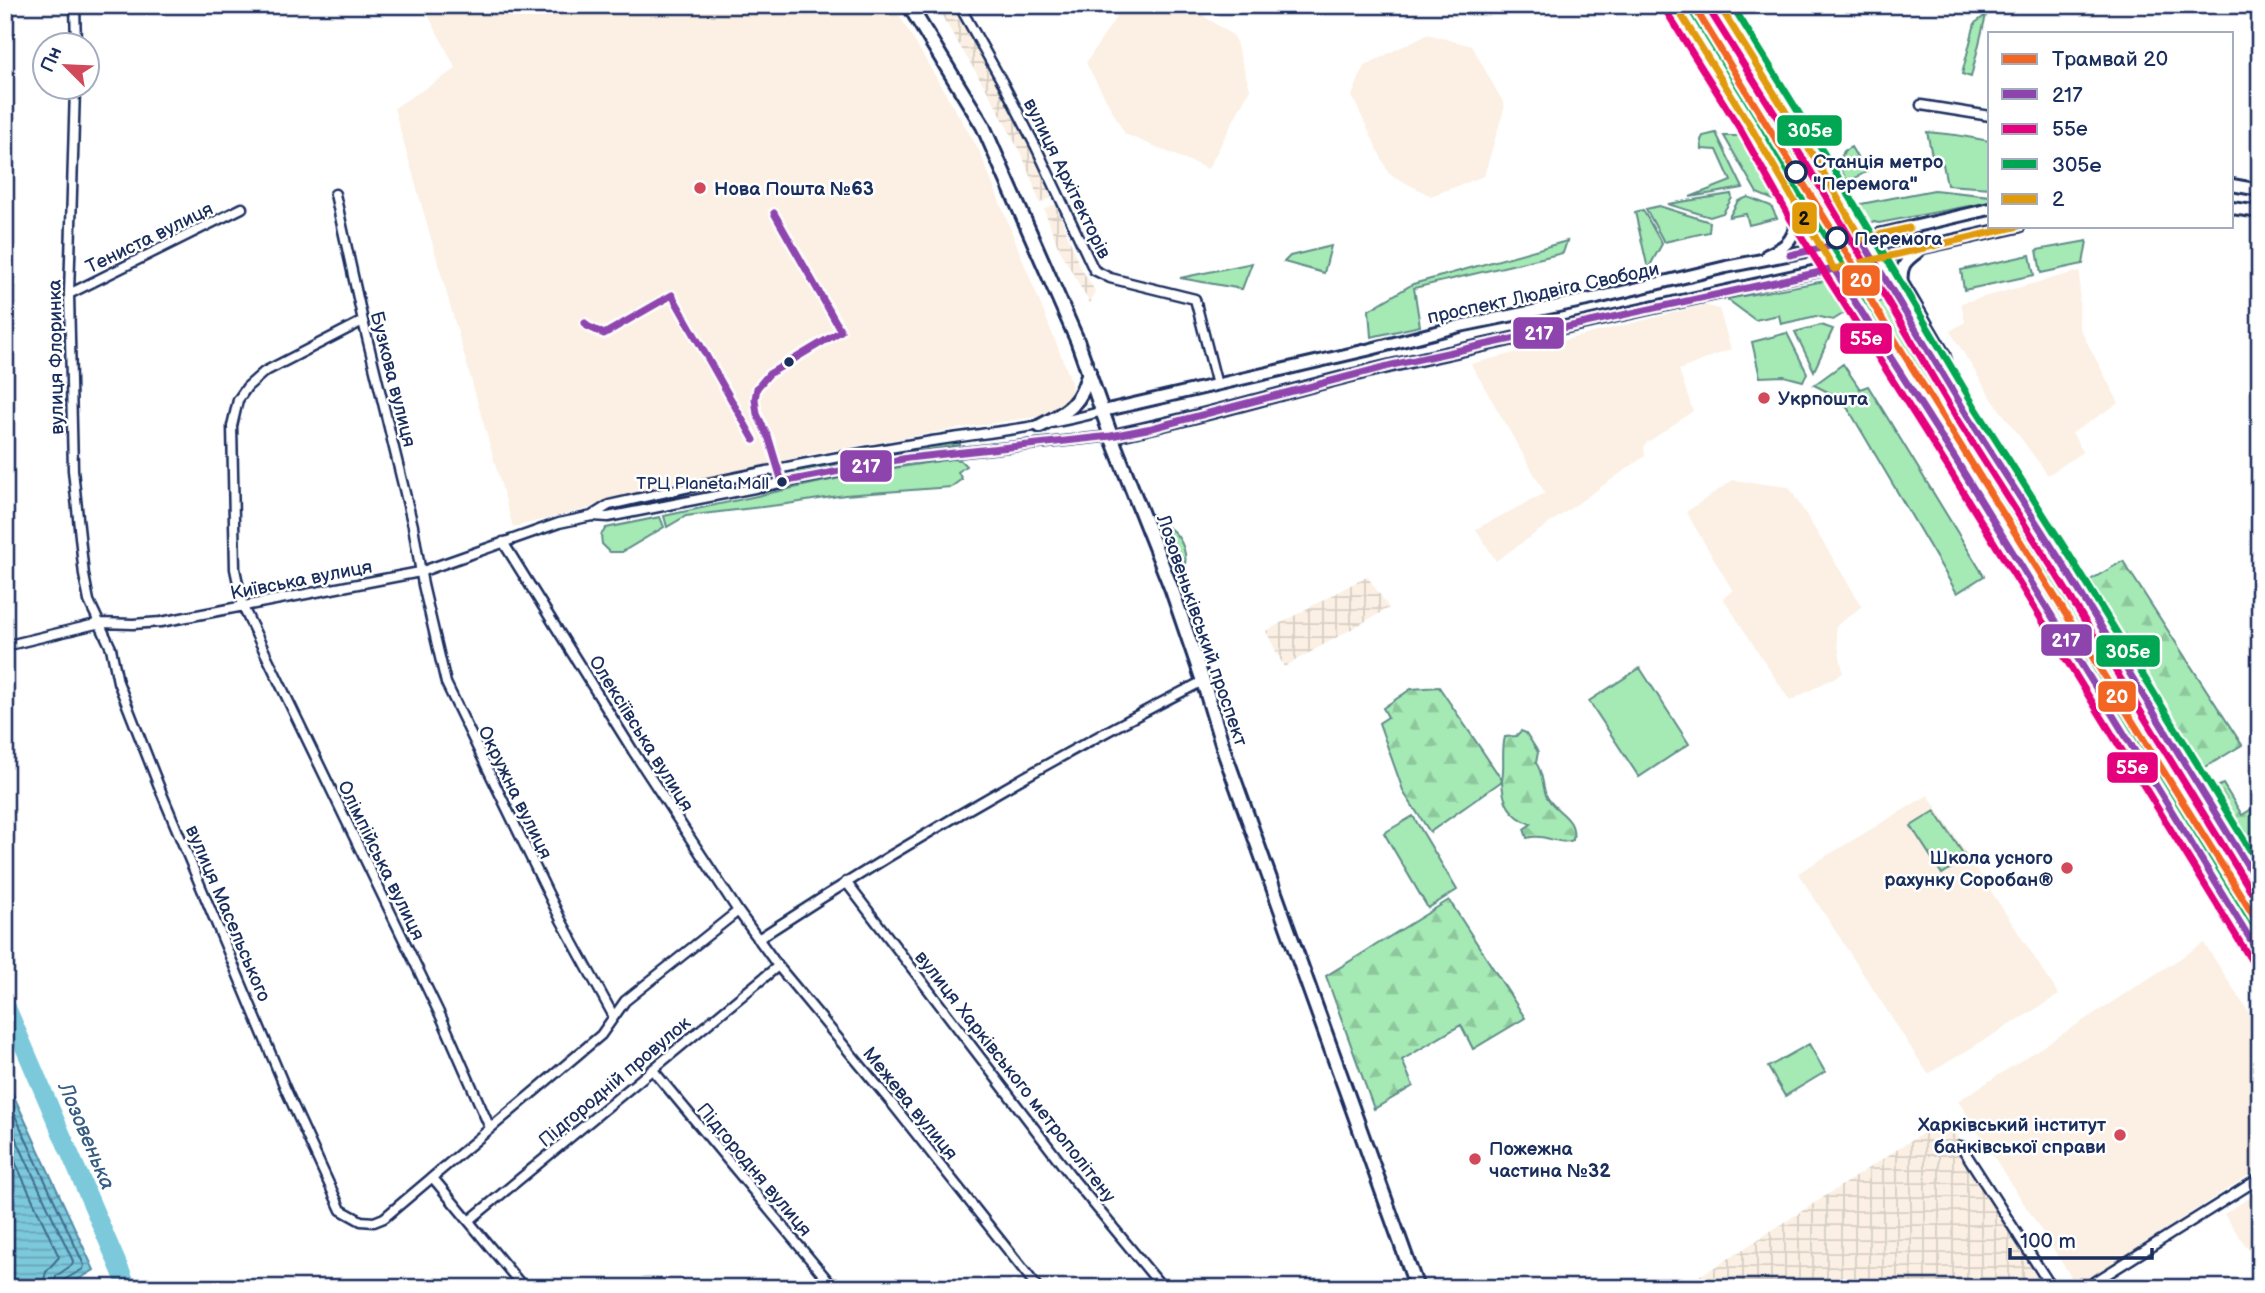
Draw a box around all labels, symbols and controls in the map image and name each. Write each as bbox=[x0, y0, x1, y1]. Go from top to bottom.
north arrow bbox=[32, 32, 102, 102]
legend bbox=[1988, 32, 2234, 228]
text: Пн bbox=[36, 43, 67, 76]
text: Трамвай 20 bbox=[2052, 47, 2168, 72]
text: 217 bbox=[2052, 83, 2083, 108]
street label: вулиця Архітекторів bbox=[1018, 95, 1115, 263]
line badge: 305e bbox=[1776, 114, 1843, 147]
text: 55е bbox=[2052, 117, 2088, 142]
text: 305e bbox=[1788, 120, 1832, 143]
place label: Станція метро "Перемога" bbox=[1813, 151, 1943, 196]
text: 305e bbox=[2052, 153, 2102, 178]
marker: Станція метро "Перемога" bbox=[1785, 161, 1807, 183]
place label: Нова Пошта №63 bbox=[714, 178, 874, 201]
marker: Нова Пошта №63 bbox=[692, 180, 708, 196]
text: 2 bbox=[2052, 187, 2065, 212]
street label: Тениста вулиця bbox=[82, 198, 217, 279]
line badge: 2 bbox=[1791, 201, 1818, 235]
text: 2 bbox=[1798, 208, 1810, 231]
marker: Перемога bbox=[1826, 227, 1848, 249]
place label: Перемога bbox=[1854, 228, 1943, 251]
street label: проспект Людвіга Свободи bbox=[1425, 258, 1661, 329]
line badge: 20 bbox=[1841, 264, 1881, 297]
text: 20 bbox=[1850, 270, 1872, 293]
street label: вулиця Флоринка bbox=[44, 279, 69, 435]
street label: Бузкова вулиця bbox=[365, 309, 421, 450]
line badge: 217 bbox=[1512, 316, 1565, 350]
line badge: 55е bbox=[1839, 322, 1893, 355]
text: 217 bbox=[1524, 323, 1554, 346]
text: 55е bbox=[1850, 328, 1883, 351]
unlabelled marker bbox=[782, 355, 796, 369]
place label: Укрпошта bbox=[1778, 388, 1869, 411]
marker: Укрпошта bbox=[1756, 390, 1772, 406]
line badge: 217 bbox=[839, 449, 893, 483]
text: 217 bbox=[851, 456, 881, 479]
place label: ТРЦ Planeta Mall bbox=[636, 474, 769, 494]
marker: ТРЦ Planeta Mall bbox=[775, 475, 789, 489]
street label: Лозовеньківський проспект bbox=[1151, 511, 1252, 749]
street label: Київська вулиця bbox=[228, 555, 374, 606]
line badge: 217 bbox=[2040, 623, 2093, 657]
text: 217 bbox=[2051, 630, 2081, 653]
line badge: 305e bbox=[2095, 634, 2161, 668]
text: 305e bbox=[2106, 641, 2150, 664]
street label: Олексіївська вулиця bbox=[583, 651, 698, 816]
line badge: 20 bbox=[2097, 680, 2137, 713]
text: 20 bbox=[2106, 686, 2128, 709]
street label: Окружна вулиця bbox=[472, 722, 557, 863]
line badge: 55е bbox=[2106, 751, 2159, 784]
text: 55е bbox=[2116, 757, 2149, 780]
street label: Олімпійська вулиця bbox=[332, 777, 429, 944]
street label: вулиця Масельського bbox=[180, 822, 275, 1005]
place label: Школа усного рахунку Соробан® bbox=[1884, 847, 2053, 892]
marker: Школа усного рахунку Соробан® bbox=[2059, 860, 2075, 876]
street label: вулиця Харківського метрополітену bbox=[909, 946, 1120, 1208]
street label: Підгородній провулок bbox=[534, 1012, 696, 1153]
street label: Межева вулиця bbox=[857, 1043, 962, 1165]
water label: Лозовенька bbox=[52, 1077, 120, 1194]
street label: Підгородня вулиця bbox=[691, 1099, 816, 1241]
place label: Харківський інститут банківської справи bbox=[1917, 1114, 2106, 1159]
marker: Харківський інститут банківської справи bbox=[2112, 1127, 2128, 1143]
place label: Пожежна частина №32 bbox=[1489, 1138, 1611, 1183]
marker: Пожежна частина №32 bbox=[1467, 1151, 1483, 1167]
scale bar bbox=[2010, 1216, 2151, 1260]
text: 100 m bbox=[2020, 1229, 2076, 1254]

